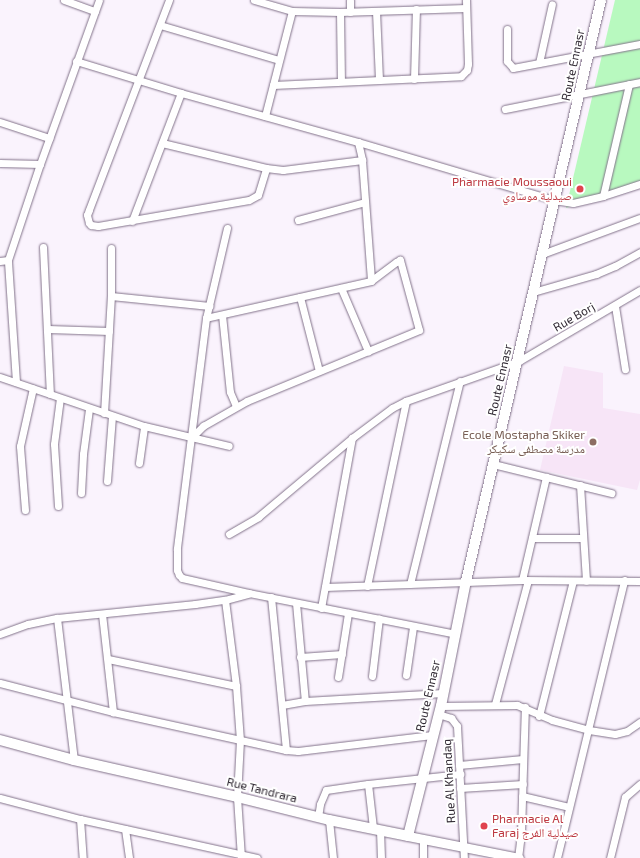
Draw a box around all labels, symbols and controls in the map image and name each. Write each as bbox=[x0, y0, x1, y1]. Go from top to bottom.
street label: Route Ennasr bbox=[558, 28, 588, 102]
place label: Pharmacie Moussaoui صيدلية موساوي bbox=[452, 175, 572, 203]
marker: Pharmacie Moussaoui صيدلية موساوي bbox=[575, 184, 585, 194]
street label: Rue Borj bbox=[551, 299, 597, 335]
street label: Route Ennasr bbox=[485, 343, 515, 417]
place label: Ecole Mostapha Skiker مدرسة مصطفى سكيكر bbox=[462, 428, 585, 456]
marker: Ecole Mostapha Skiker مدرسة مصطفى سكيكر bbox=[588, 437, 598, 447]
street label: Route Ennasr bbox=[413, 659, 443, 733]
street label: Rue Al Khandaq bbox=[440, 738, 458, 824]
street label: Rue Tandrara bbox=[225, 774, 299, 806]
place label: Pharmacie Al Faraj صيدلية الفرج bbox=[492, 812, 579, 840]
marker: Pharmacie Al Faraj صيدلية الفرج bbox=[479, 821, 489, 831]

